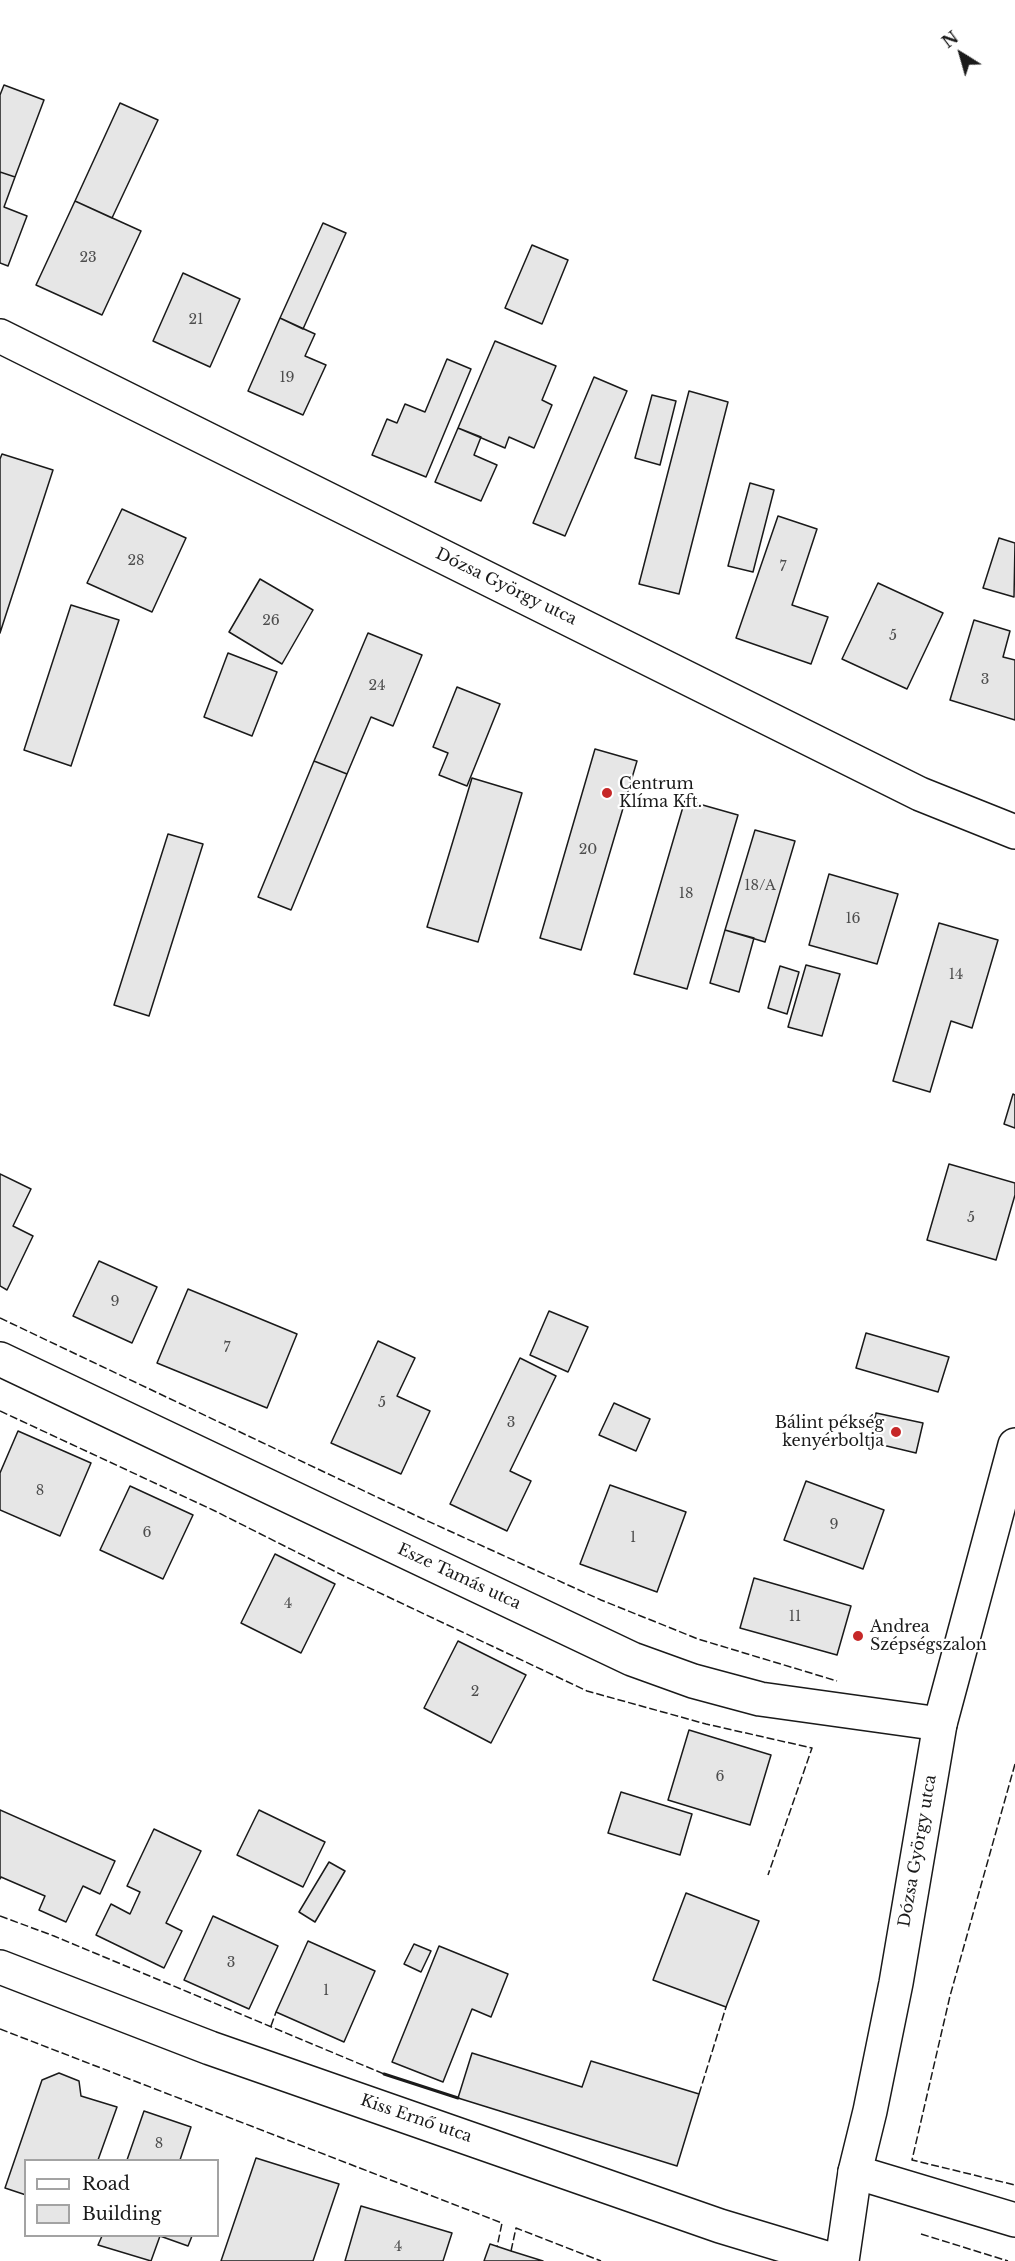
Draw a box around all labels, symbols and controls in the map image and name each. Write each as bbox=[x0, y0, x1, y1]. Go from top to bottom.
north arrow bbox=[931, 24, 991, 84]
text: N bbox=[938, 27, 962, 52]
house number: 23 bbox=[79, 250, 97, 266]
house number: 21 bbox=[189, 312, 203, 328]
house number: 19 bbox=[279, 370, 295, 386]
street label: Dózsa György utca bbox=[432, 545, 580, 629]
house number: 28 bbox=[127, 553, 145, 569]
house number: 7 bbox=[779, 559, 787, 575]
house number: 26 bbox=[262, 613, 280, 629]
house number: 5 bbox=[889, 628, 897, 644]
house number: 3 bbox=[981, 672, 989, 688]
house number: 24 bbox=[369, 678, 385, 694]
place label: Centrum Klíma Kft. bbox=[619, 774, 702, 812]
marker: Centrum Klíma Kft. bbox=[600, 786, 614, 800]
house number: 20 bbox=[579, 842, 597, 858]
house number: 18/A bbox=[744, 878, 776, 894]
house number: 18 bbox=[679, 886, 693, 902]
house number: 16 bbox=[845, 911, 861, 927]
house number: 14 bbox=[949, 967, 963, 983]
house number: 5 bbox=[967, 1210, 975, 1226]
house number: 9 bbox=[110, 1294, 120, 1310]
house number: 7 bbox=[223, 1340, 231, 1356]
house number: 5 bbox=[378, 1395, 386, 1411]
place label: Bálint pékség kenyérboltja bbox=[775, 1413, 884, 1451]
house number: 3 bbox=[507, 1415, 515, 1431]
marker: Bálint pékség kenyérboltja bbox=[889, 1425, 903, 1439]
house number: 8 bbox=[36, 1483, 44, 1499]
house number: 9 bbox=[829, 1517, 839, 1533]
house number: 6 bbox=[142, 1525, 152, 1541]
house number: 1 bbox=[630, 1530, 636, 1546]
street label: Esze Tamás utca bbox=[394, 1540, 524, 1614]
house number: 4 bbox=[284, 1596, 292, 1612]
house number: 11 bbox=[789, 1609, 801, 1625]
place label: Andrea Szépségszalon bbox=[870, 1617, 987, 1655]
marker: Andrea Szépségszalon bbox=[851, 1629, 865, 1643]
house number: 2 bbox=[471, 1684, 479, 1700]
house number: 6 bbox=[715, 1769, 725, 1785]
street label: Dózsa György utca bbox=[895, 1773, 941, 1929]
house number: 3 bbox=[227, 1955, 235, 1971]
house number: 1 bbox=[323, 1983, 329, 1999]
street label: Kiss Ernő utca bbox=[358, 2091, 474, 2147]
house number: 8 bbox=[155, 2136, 163, 2152]
legend bbox=[24, 2159, 219, 2237]
text: Road bbox=[82, 2173, 130, 2195]
text: Building bbox=[82, 2203, 161, 2225]
house number: 4 bbox=[394, 2239, 402, 2255]

